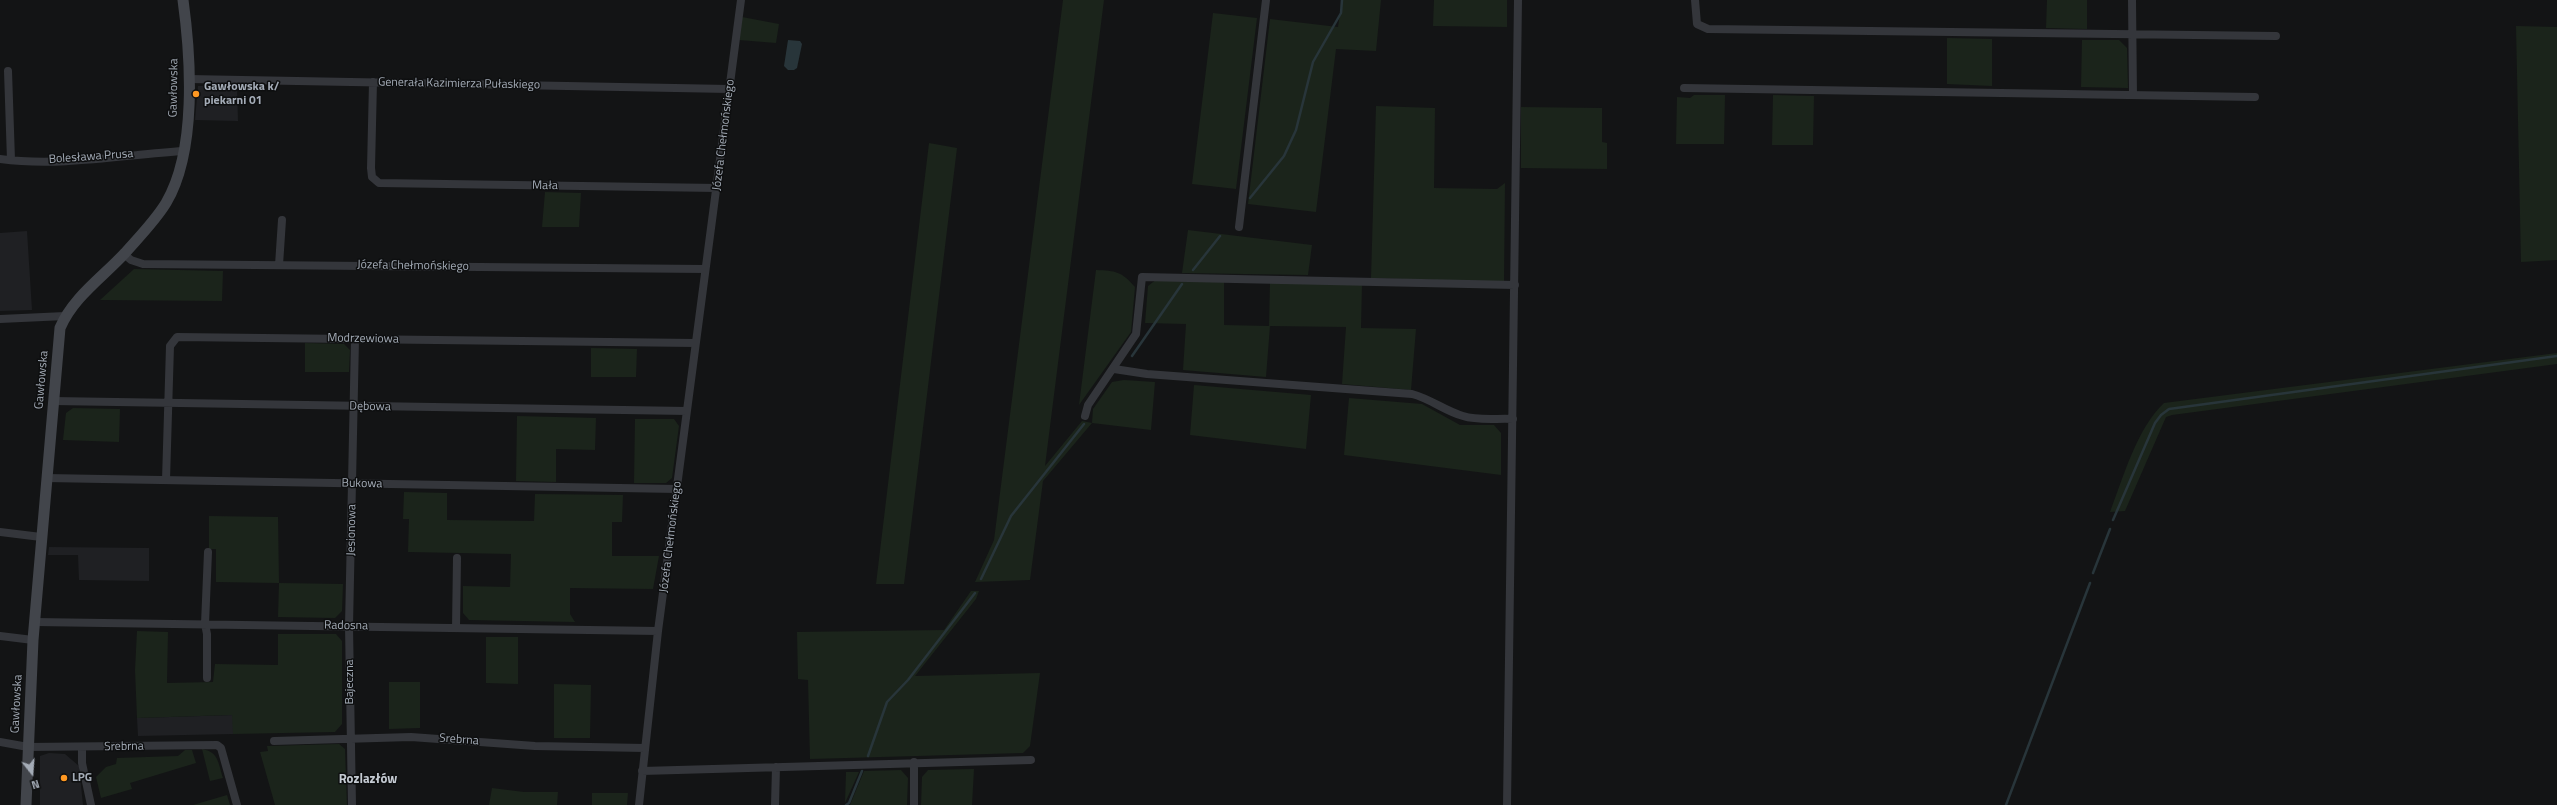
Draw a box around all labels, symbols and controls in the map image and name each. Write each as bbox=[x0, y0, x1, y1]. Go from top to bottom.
street label: Gawłowska bbox=[166, 58, 182, 118]
street label: Generała Kazimierza Pułaskiego bbox=[378, 75, 540, 93]
street label: Józefa Chełmońskiego bbox=[710, 79, 738, 191]
place label: Gawłowska k/ piekarni 01 bbox=[204, 80, 279, 108]
marker: Gawłowska k/ piekarni 01 bbox=[191, 89, 201, 99]
street label: Bolesława Prusa bbox=[48, 147, 134, 167]
street label: Mała bbox=[532, 179, 558, 193]
street label: Józefa Chełmońskiego bbox=[357, 258, 469, 274]
street label: Modrzewiowa bbox=[327, 331, 399, 347]
street label: Gawłowska bbox=[32, 350, 52, 410]
street label: Dębowa bbox=[349, 399, 391, 415]
street label: Bukowa bbox=[342, 476, 382, 492]
street label: Józefa Chełmońskiego bbox=[657, 481, 685, 593]
street label: Jesionowa bbox=[344, 504, 360, 556]
street label: Radosna bbox=[324, 618, 368, 634]
street label: Bajeczna bbox=[343, 659, 357, 705]
street label: Gawłowska bbox=[8, 674, 26, 734]
street label: Srebrna bbox=[439, 731, 479, 749]
street label: Srebrna bbox=[104, 739, 144, 755]
north arrow bbox=[12, 753, 52, 793]
place label: LPG bbox=[72, 771, 92, 785]
district label: Rozlazłów bbox=[339, 772, 397, 788]
marker: LPG bbox=[59, 773, 69, 783]
text: N bbox=[30, 776, 41, 793]

